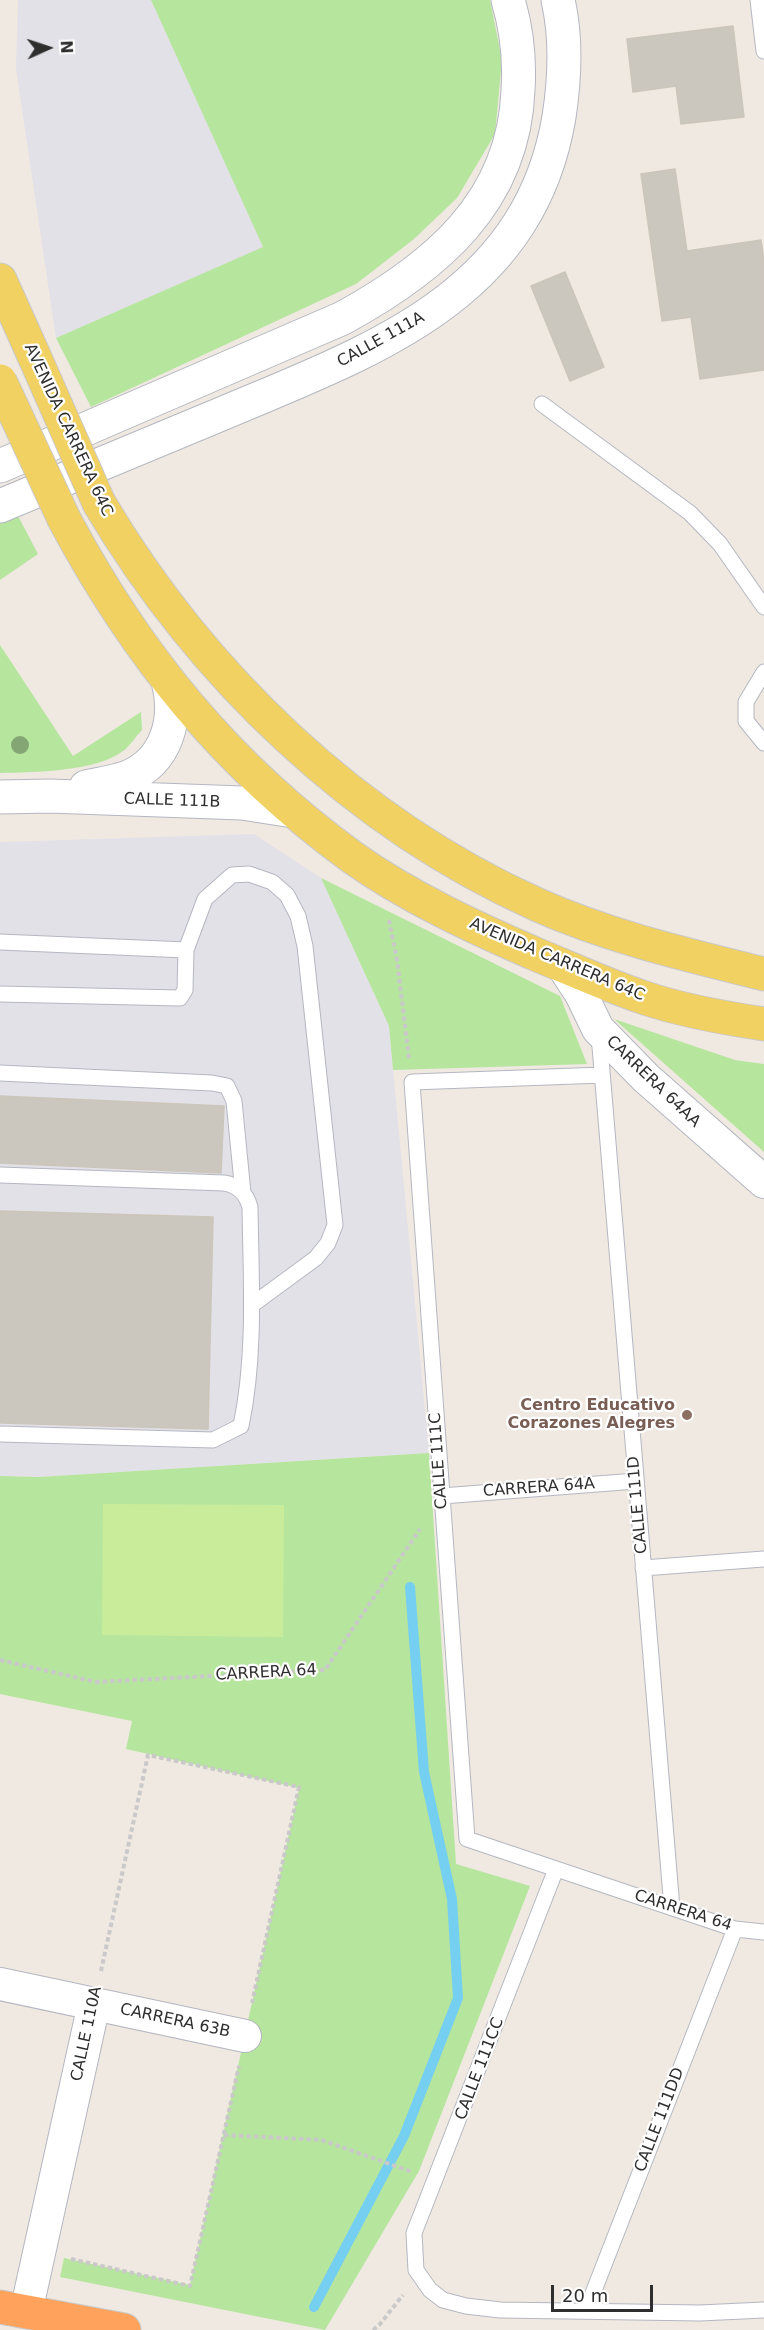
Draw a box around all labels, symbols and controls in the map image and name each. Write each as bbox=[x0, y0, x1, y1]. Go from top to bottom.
north arrow bbox=[18, 18, 78, 78]
text: N bbox=[57, 40, 76, 54]
street label: CALLE 111A bbox=[334, 308, 428, 372]
street label: AVENIDA CARRERA 64C bbox=[20, 341, 116, 519]
street label: CALLE 111B bbox=[123, 790, 221, 812]
street label: AVENIDA CARRERA 64C bbox=[467, 914, 647, 1006]
street label: CARRERA 64AA bbox=[602, 1032, 704, 1132]
place label: Centro Educativo Corazones Alegres bbox=[508, 1396, 675, 1434]
marker: Centro Educativo Corazones Alegres bbox=[680, 1408, 694, 1422]
street label: CALLE 111C bbox=[426, 1412, 452, 1510]
street label: CALLE 111D bbox=[624, 1455, 652, 1555]
street label: CARRERA 64A bbox=[482, 1475, 596, 1501]
street label: CARRERA 64 bbox=[215, 1661, 317, 1685]
street label: CARRERA 64 bbox=[632, 1886, 734, 1936]
street label: CALLE 110A bbox=[68, 1985, 106, 2083]
street label: CARRERA 63B bbox=[118, 2000, 232, 2042]
street label: CALLE 111CC bbox=[452, 2015, 508, 2123]
street label: CALLE 111DD bbox=[631, 2065, 689, 2175]
scale bar bbox=[554, 2273, 656, 2311]
text: 20 m bbox=[562, 2285, 608, 2306]

